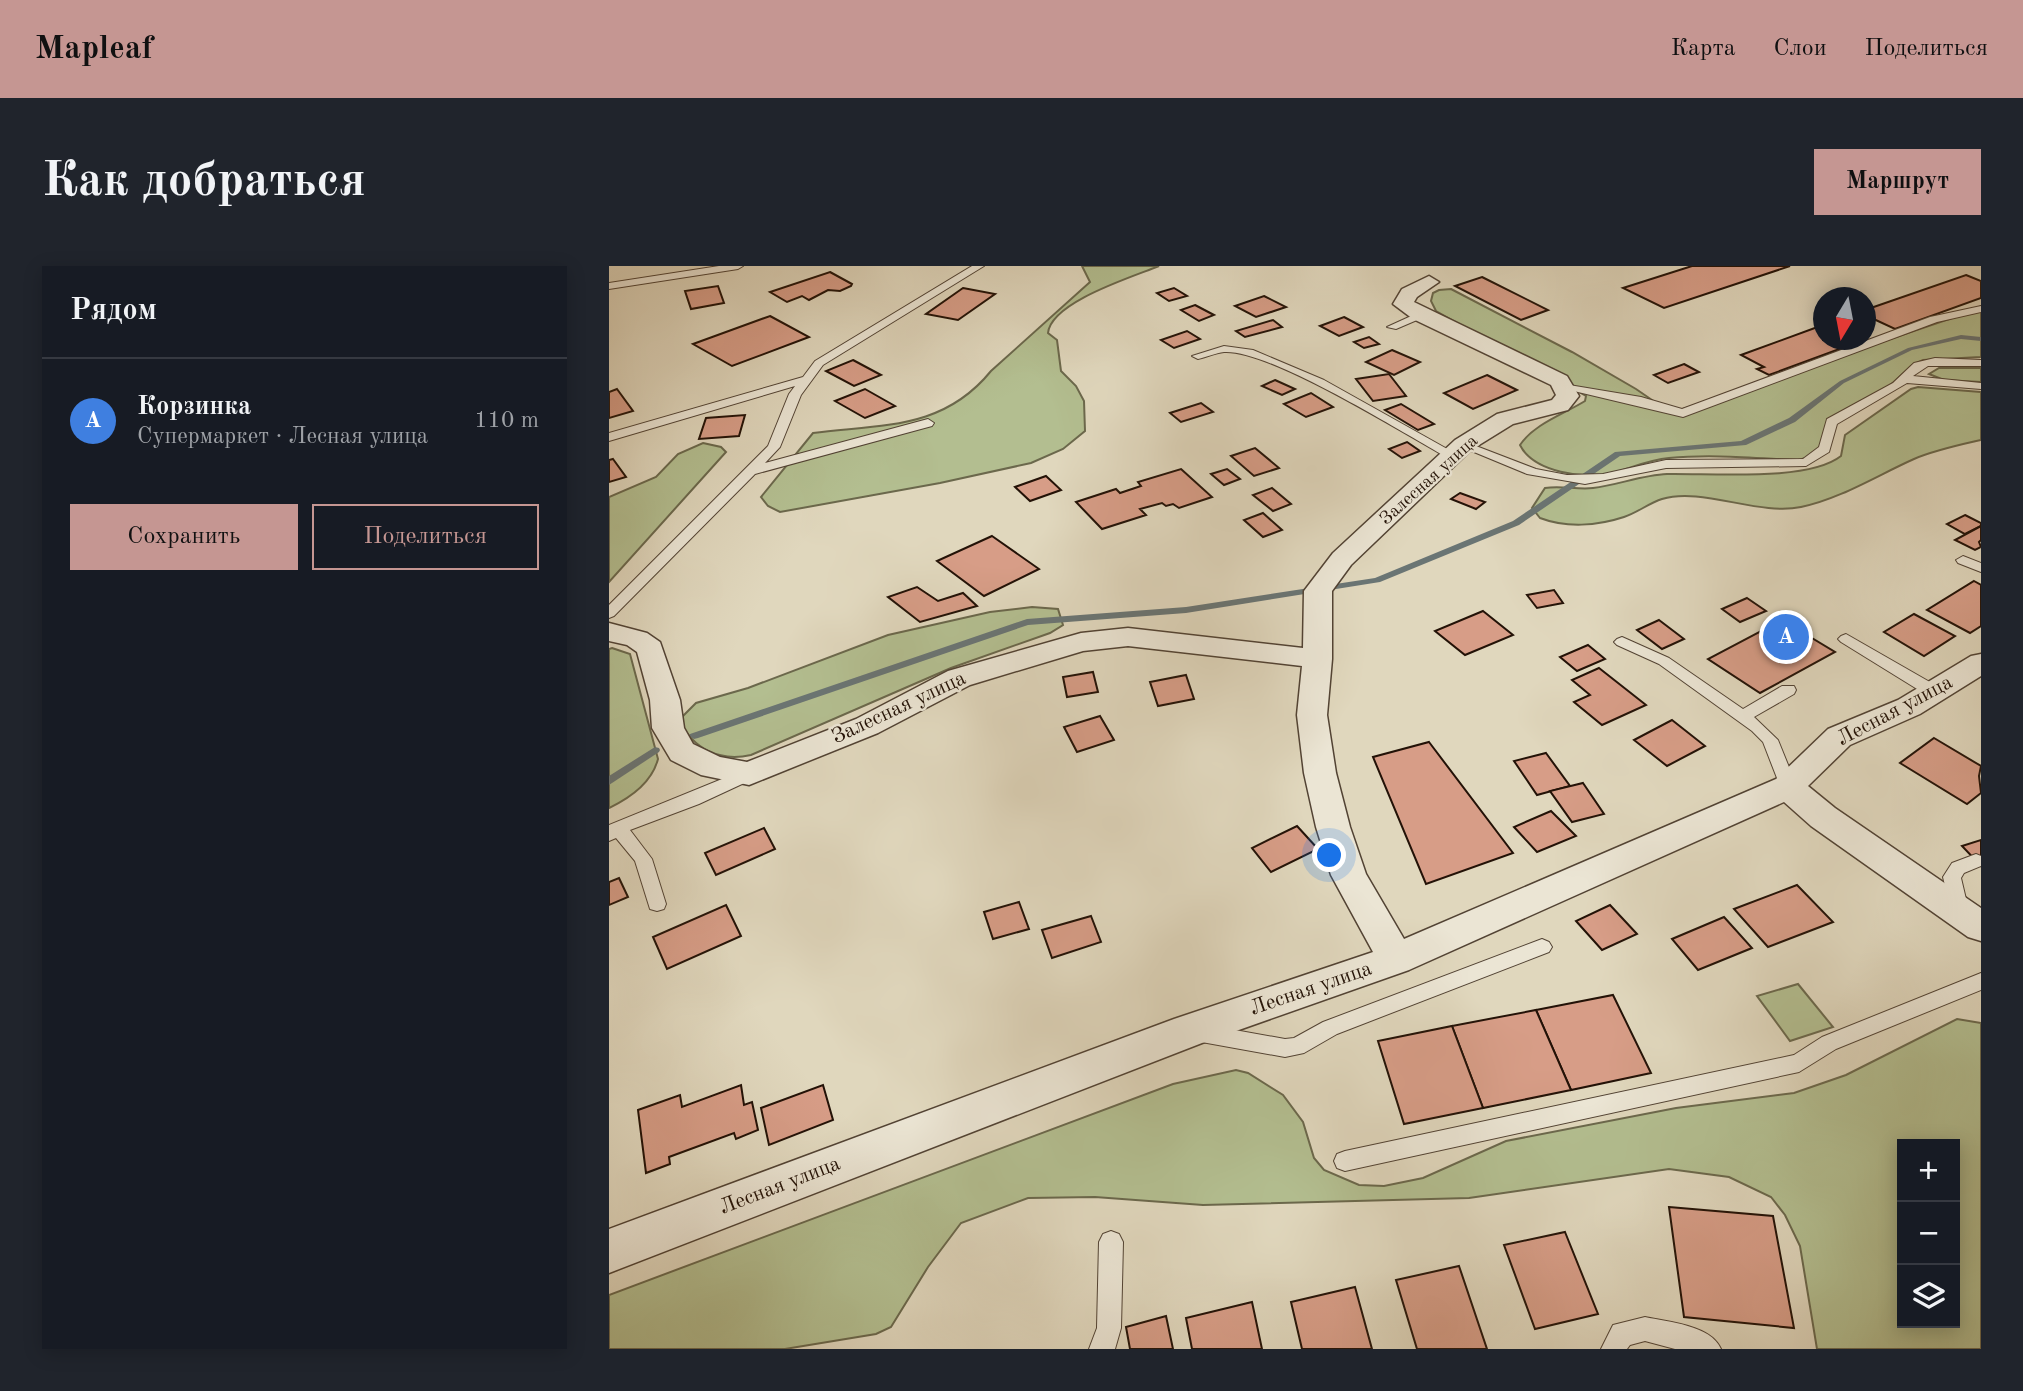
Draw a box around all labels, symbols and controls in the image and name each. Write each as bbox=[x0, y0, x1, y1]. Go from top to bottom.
text: Mapleaf bbox=[35, 33, 153, 66]
text: Карта bbox=[1671, 37, 1736, 61]
text: Слои bbox=[1774, 37, 1827, 61]
text: Поделиться bbox=[1865, 37, 1988, 61]
button: Маршрут bbox=[1814, 149, 1981, 215]
text: Как добраться bbox=[42, 158, 366, 207]
north arrow bbox=[1813, 287, 1876, 350]
text: Рядом bbox=[70, 296, 157, 326]
text: Корзинка bbox=[137, 394, 251, 420]
text: A bbox=[84, 409, 102, 432]
text: 110 m bbox=[474, 409, 539, 432]
text: Супермаркет · Лесная улица bbox=[137, 425, 428, 448]
street label: Залесная улица bbox=[1377, 432, 1481, 528]
button: Сохранить bbox=[70, 504, 298, 570]
button: Поделиться bbox=[312, 504, 539, 570]
pin: A bbox=[1763, 611, 1809, 663]
street label: Залесная улица bbox=[829, 668, 969, 748]
street label: Лесная улица bbox=[1834, 672, 1956, 750]
your location bbox=[1312, 838, 1346, 872]
street label: Лесная улица bbox=[1247, 958, 1375, 1020]
map controls bbox=[1897, 1139, 1960, 1328]
button: + bbox=[1897, 1139, 1960, 1202]
street label: Лесная улица bbox=[717, 1153, 843, 1219]
button: − bbox=[1897, 1202, 1960, 1265]
button: layers bbox=[1897, 1265, 1960, 1328]

